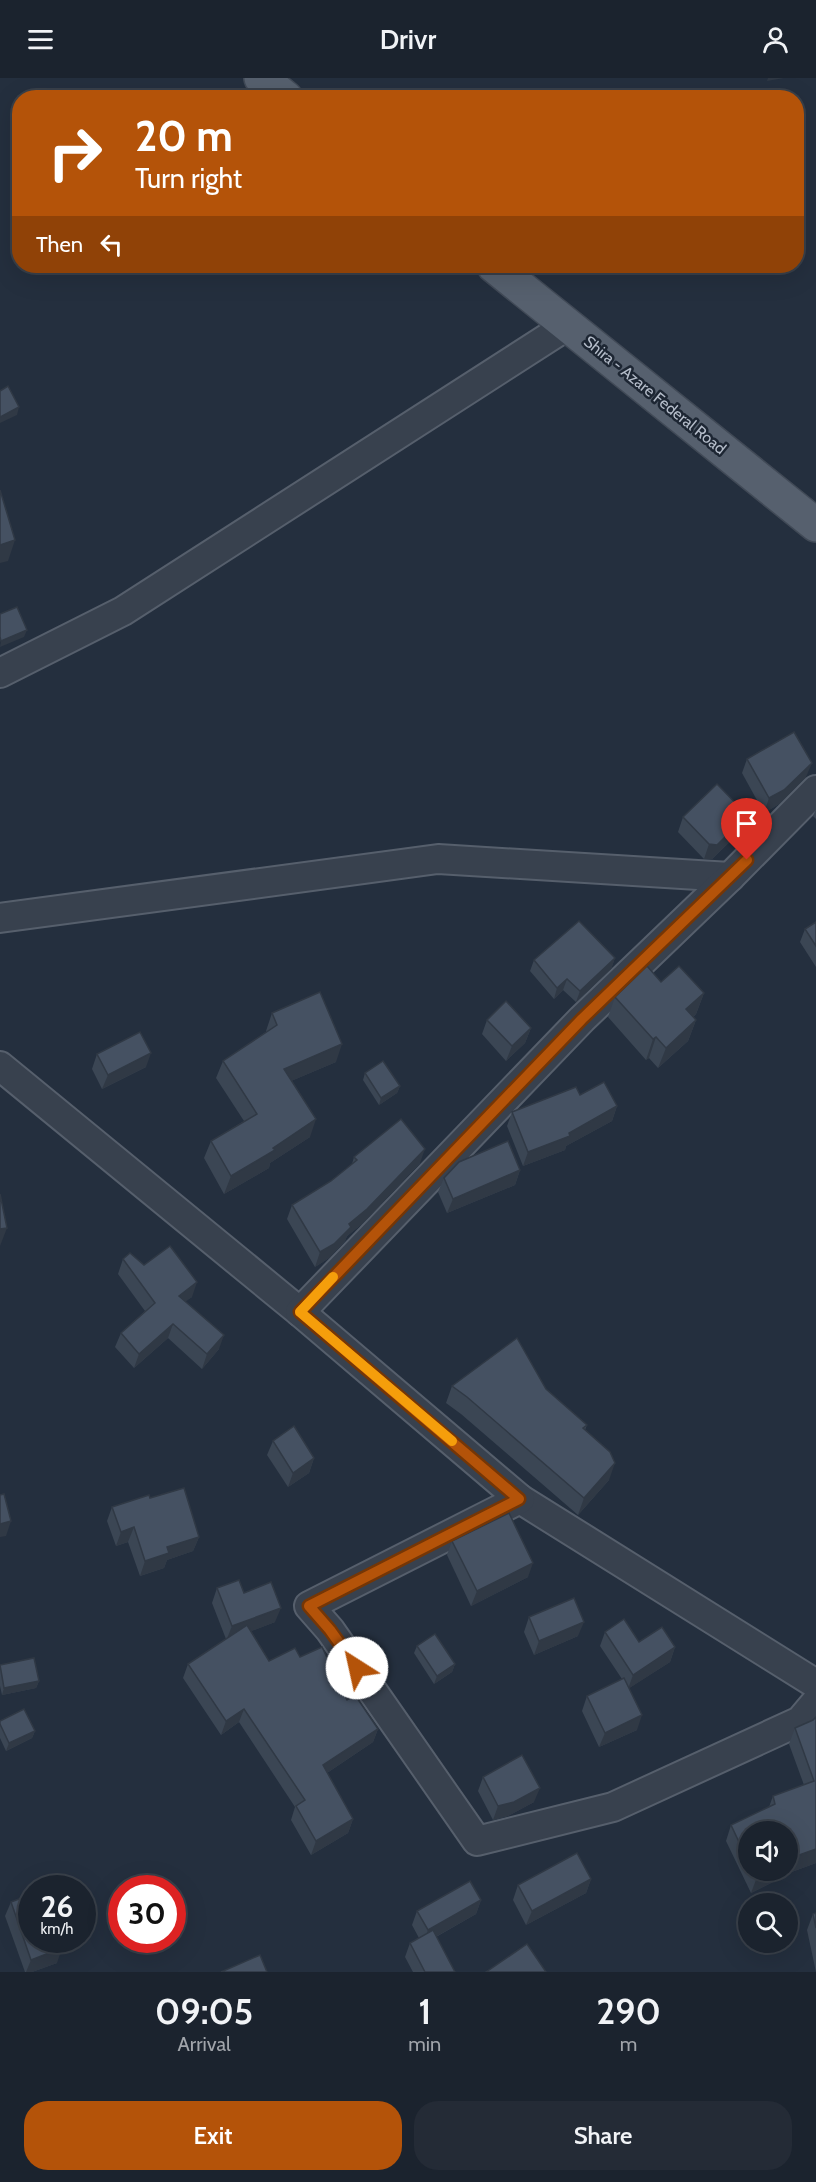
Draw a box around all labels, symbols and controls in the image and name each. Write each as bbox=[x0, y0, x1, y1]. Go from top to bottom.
icon: menu bbox=[24, 23, 57, 56]
text: Drivr bbox=[380, 23, 436, 56]
icon: person bbox=[759, 23, 792, 56]
text: 20 m bbox=[135, 110, 233, 162]
icon: right bbox=[36, 114, 114, 192]
text: Turn right bbox=[135, 162, 242, 195]
icon: left bbox=[95, 228, 128, 261]
text: Then bbox=[36, 231, 83, 258]
street label: Shira - Azare Federal Road bbox=[580, 332, 730, 458]
pin bbox=[721, 798, 772, 860]
icon: arrive bbox=[730, 807, 763, 840]
position arrow bbox=[325, 1636, 389, 1700]
map controls bbox=[738, 1821, 798, 1953]
button: sound bbox=[738, 1821, 798, 1881]
speed limit sign: 30 bbox=[108, 1875, 186, 1953]
text: 26 bbox=[41, 1888, 73, 1925]
button: search bbox=[738, 1893, 798, 1953]
text: km/h bbox=[41, 1920, 73, 1938]
text: 09:05 bbox=[155, 1989, 253, 2033]
text: 1 bbox=[418, 1989, 431, 2033]
text: 290 bbox=[596, 1989, 661, 2033]
text: Arrival bbox=[178, 2032, 231, 2056]
text: min bbox=[408, 2032, 441, 2056]
text: m bbox=[620, 2032, 637, 2056]
button: Exit bbox=[24, 2101, 402, 2170]
button: Share bbox=[414, 2101, 792, 2170]

